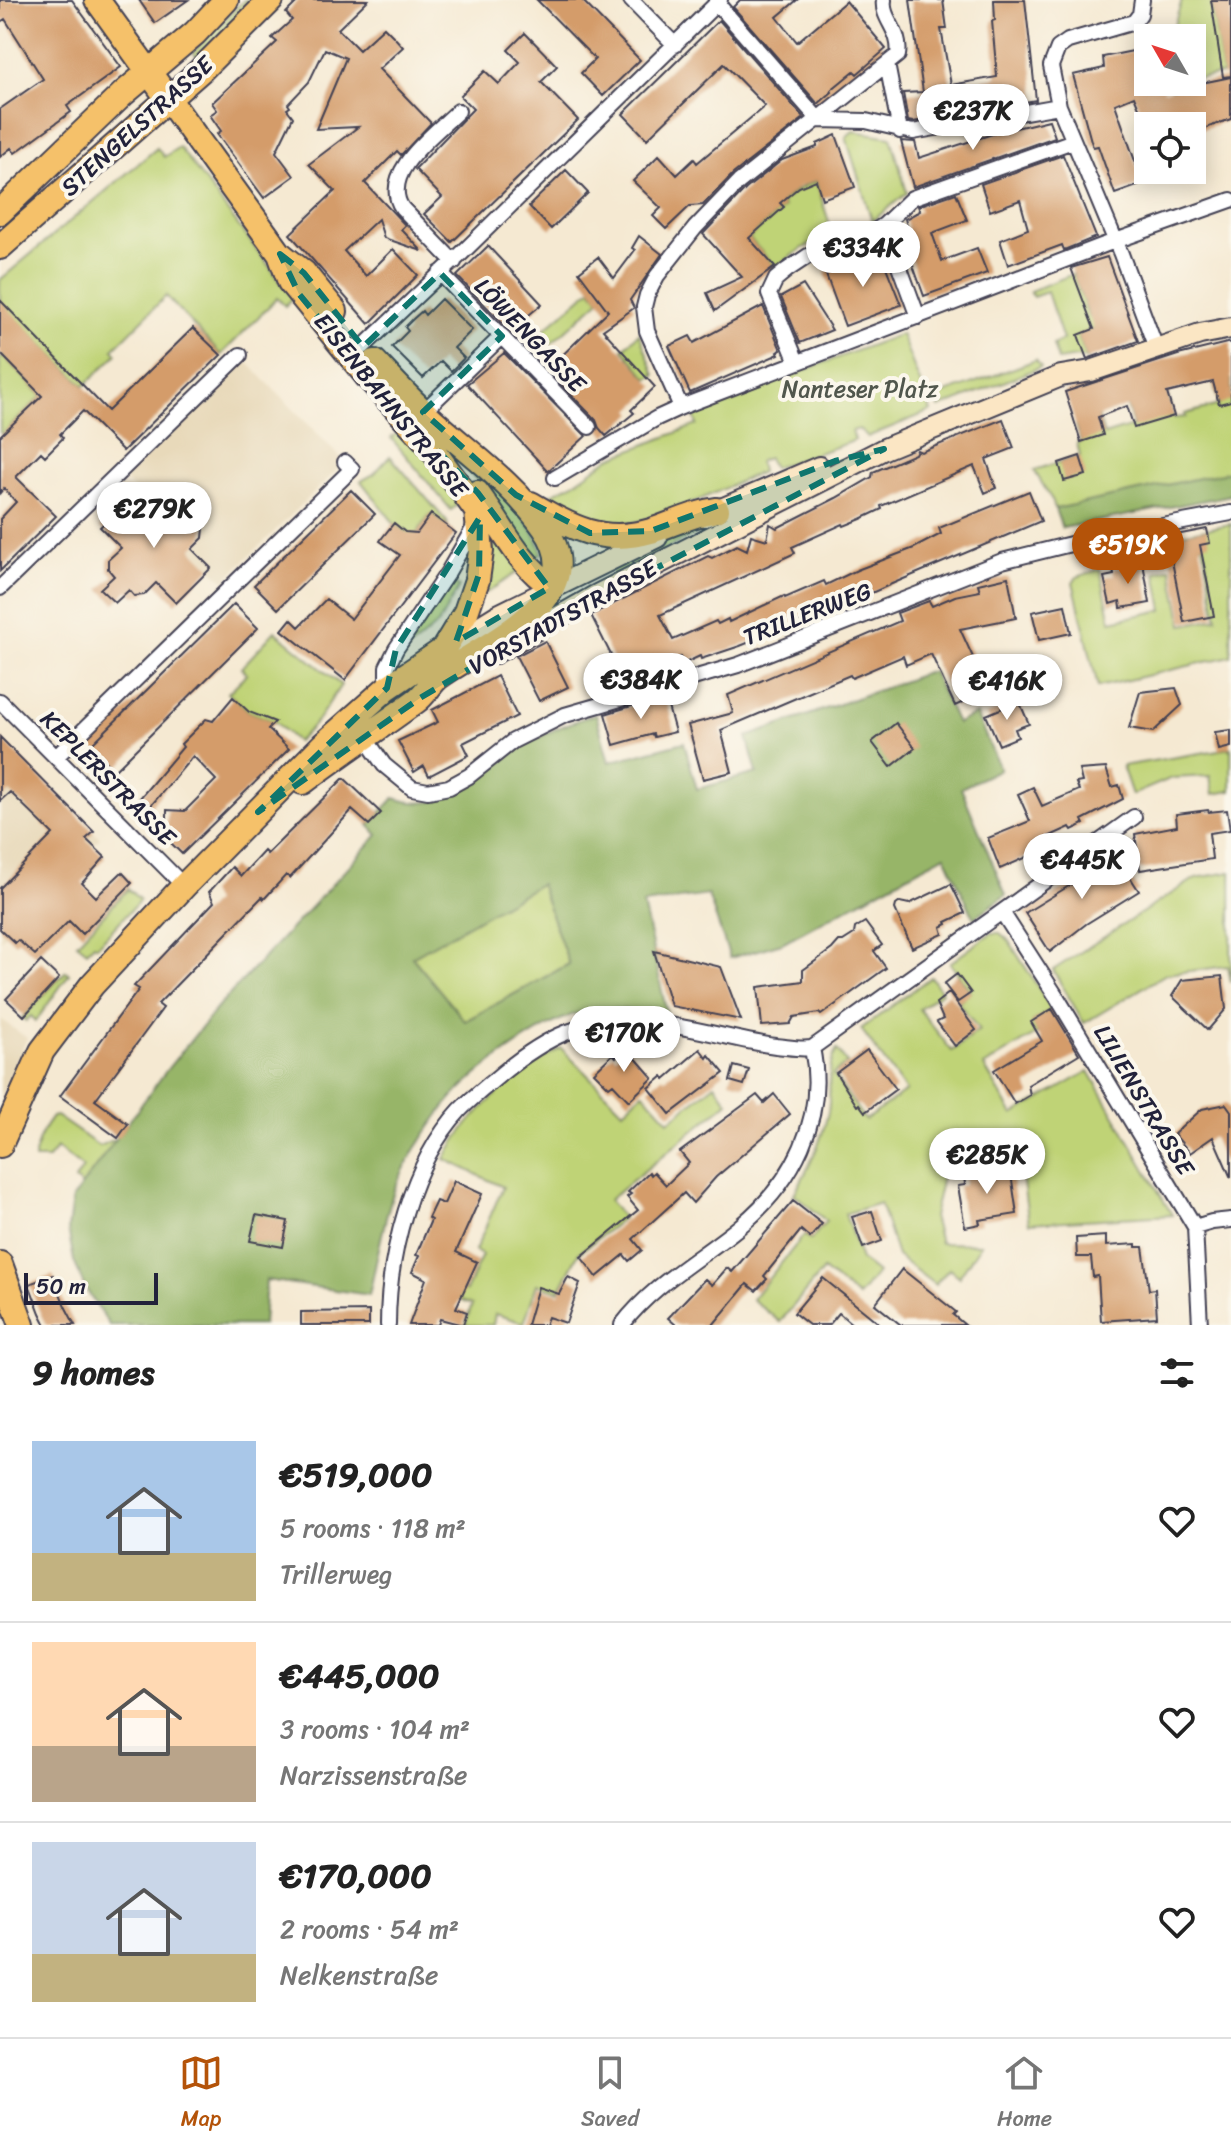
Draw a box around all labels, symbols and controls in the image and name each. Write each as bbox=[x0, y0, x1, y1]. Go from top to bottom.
north arrow bbox=[1134, 24, 1206, 96]
map controls bbox=[1134, 24, 1206, 184]
street label: STENGELSTRASSE bbox=[51, 44, 225, 207]
pin: €237K bbox=[917, 84, 1029, 152]
text: €237K bbox=[934, 87, 1012, 133]
button: locate bbox=[1134, 112, 1206, 184]
pin: €334K bbox=[807, 221, 919, 289]
text: €334K bbox=[824, 224, 902, 270]
street label: LÖWENGASSE bbox=[464, 267, 597, 404]
street label: EISENBAHNSTRASSE bbox=[303, 303, 480, 508]
park label: Nanteser Platz bbox=[782, 368, 939, 410]
pin: €279K bbox=[98, 482, 210, 550]
text: €279K bbox=[115, 485, 193, 531]
pin: €519K bbox=[1072, 518, 1184, 586]
text: €519K bbox=[1090, 521, 1166, 567]
street label: VORSTADTSTRASSE bbox=[461, 547, 667, 686]
street label: TRILLERWEG bbox=[736, 570, 878, 658]
pin: €384K bbox=[585, 653, 697, 721]
pin: €416K bbox=[951, 654, 1063, 722]
text: €384K bbox=[601, 656, 681, 702]
text: €416K bbox=[969, 657, 1045, 703]
street label: KEPLERSTRASSE bbox=[30, 700, 187, 857]
pin: €445K bbox=[1026, 833, 1138, 901]
text: €445K bbox=[1041, 836, 1123, 882]
pin: €170K bbox=[568, 1006, 680, 1074]
text: €170K bbox=[586, 1009, 662, 1055]
street label: LILIENSTRASSE bbox=[1082, 1016, 1207, 1185]
pin: €285K bbox=[931, 1128, 1043, 1196]
text: €285K bbox=[947, 1131, 1027, 1177]
text: 50 m bbox=[36, 1267, 86, 1306]
scale bar bbox=[24, 1269, 158, 1305]
text: 9 homes bbox=[32, 1343, 154, 1403]
icon: filters bbox=[1155, 1351, 1199, 1395]
text: €519,000 bbox=[280, 1445, 432, 1505]
icon: home bbox=[96, 1473, 192, 1569]
icon: heart bbox=[1155, 1499, 1199, 1543]
text: 5 rooms · 118 m² bbox=[280, 1505, 466, 1551]
text: Trillerweg bbox=[280, 1551, 392, 1597]
text: €445,000 bbox=[280, 1646, 439, 1706]
icon: home bbox=[96, 1674, 192, 1770]
icon: heart bbox=[1155, 1700, 1199, 1744]
text: 3 rooms · 104 m² bbox=[280, 1706, 470, 1752]
text: Narzissenstraße bbox=[280, 1752, 467, 1798]
text: €170,000 bbox=[280, 1846, 432, 1906]
icon: home bbox=[96, 1874, 192, 1970]
icon: heart bbox=[1155, 1900, 1199, 1944]
text: 2 rooms · 54 m² bbox=[280, 1906, 459, 1952]
text: Nelkenstraße bbox=[280, 1952, 438, 1998]
tab: Map bbox=[179, 2051, 223, 2138]
tab: Saved bbox=[581, 2051, 639, 2138]
tab: Home bbox=[997, 2051, 1052, 2138]

